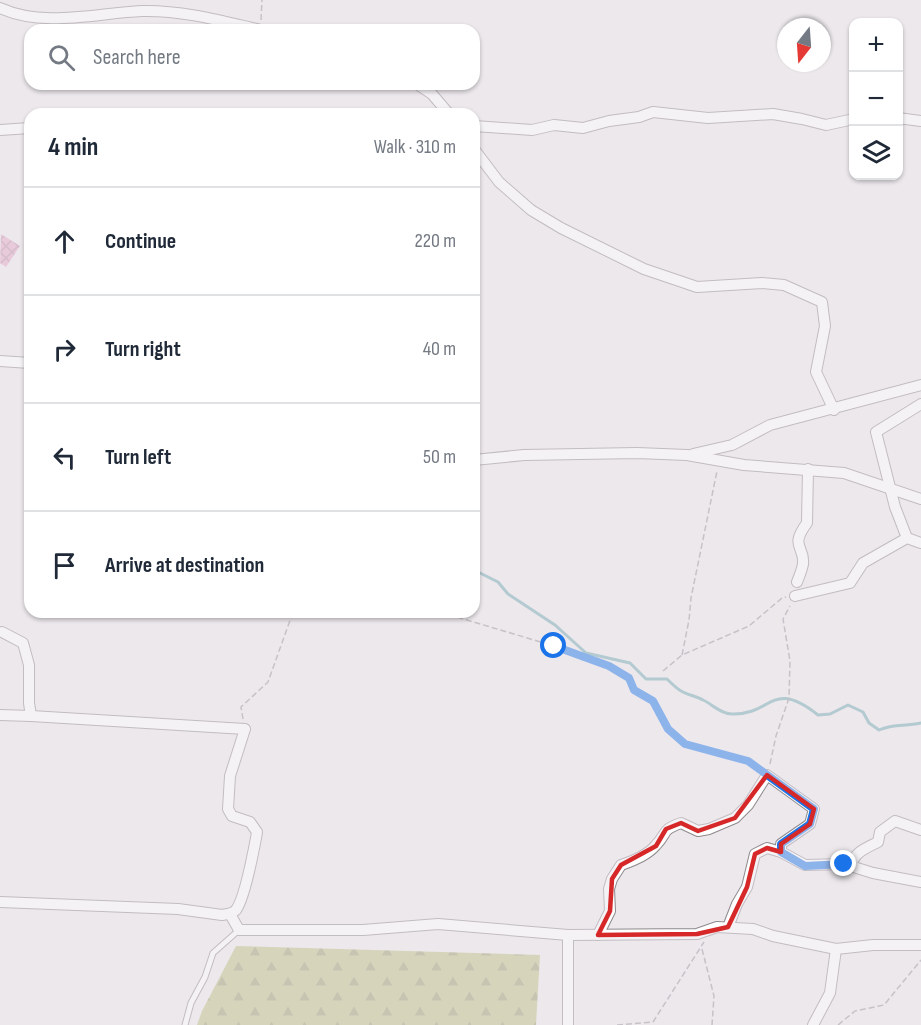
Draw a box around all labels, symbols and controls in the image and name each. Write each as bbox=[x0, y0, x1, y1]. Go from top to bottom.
north arrow bbox=[777, 18, 831, 72]
map controls bbox=[849, 18, 903, 180]
button: + bbox=[849, 18, 903, 72]
search box bbox=[24, 24, 480, 90]
icon: search bbox=[45, 41, 78, 74]
text: Search here bbox=[93, 44, 180, 71]
button: − bbox=[849, 72, 903, 126]
button: layers bbox=[849, 126, 903, 180]
text: 4 min bbox=[48, 132, 98, 163]
text: Walk · 310 m bbox=[374, 135, 456, 159]
icon: ahead bbox=[48, 225, 81, 258]
text: Continue bbox=[105, 228, 176, 255]
text: 220 m bbox=[415, 229, 456, 253]
icon: right bbox=[48, 333, 81, 366]
text: Turn right bbox=[105, 336, 181, 363]
text: 40 m bbox=[423, 337, 456, 361]
icon: left bbox=[48, 441, 81, 474]
text: Turn left bbox=[105, 444, 171, 471]
text: 50 m bbox=[423, 445, 456, 469]
icon: arrive bbox=[48, 549, 81, 582]
text: Arrive at destination bbox=[105, 552, 264, 579]
route start bbox=[540, 632, 566, 658]
route end bbox=[830, 850, 856, 876]

